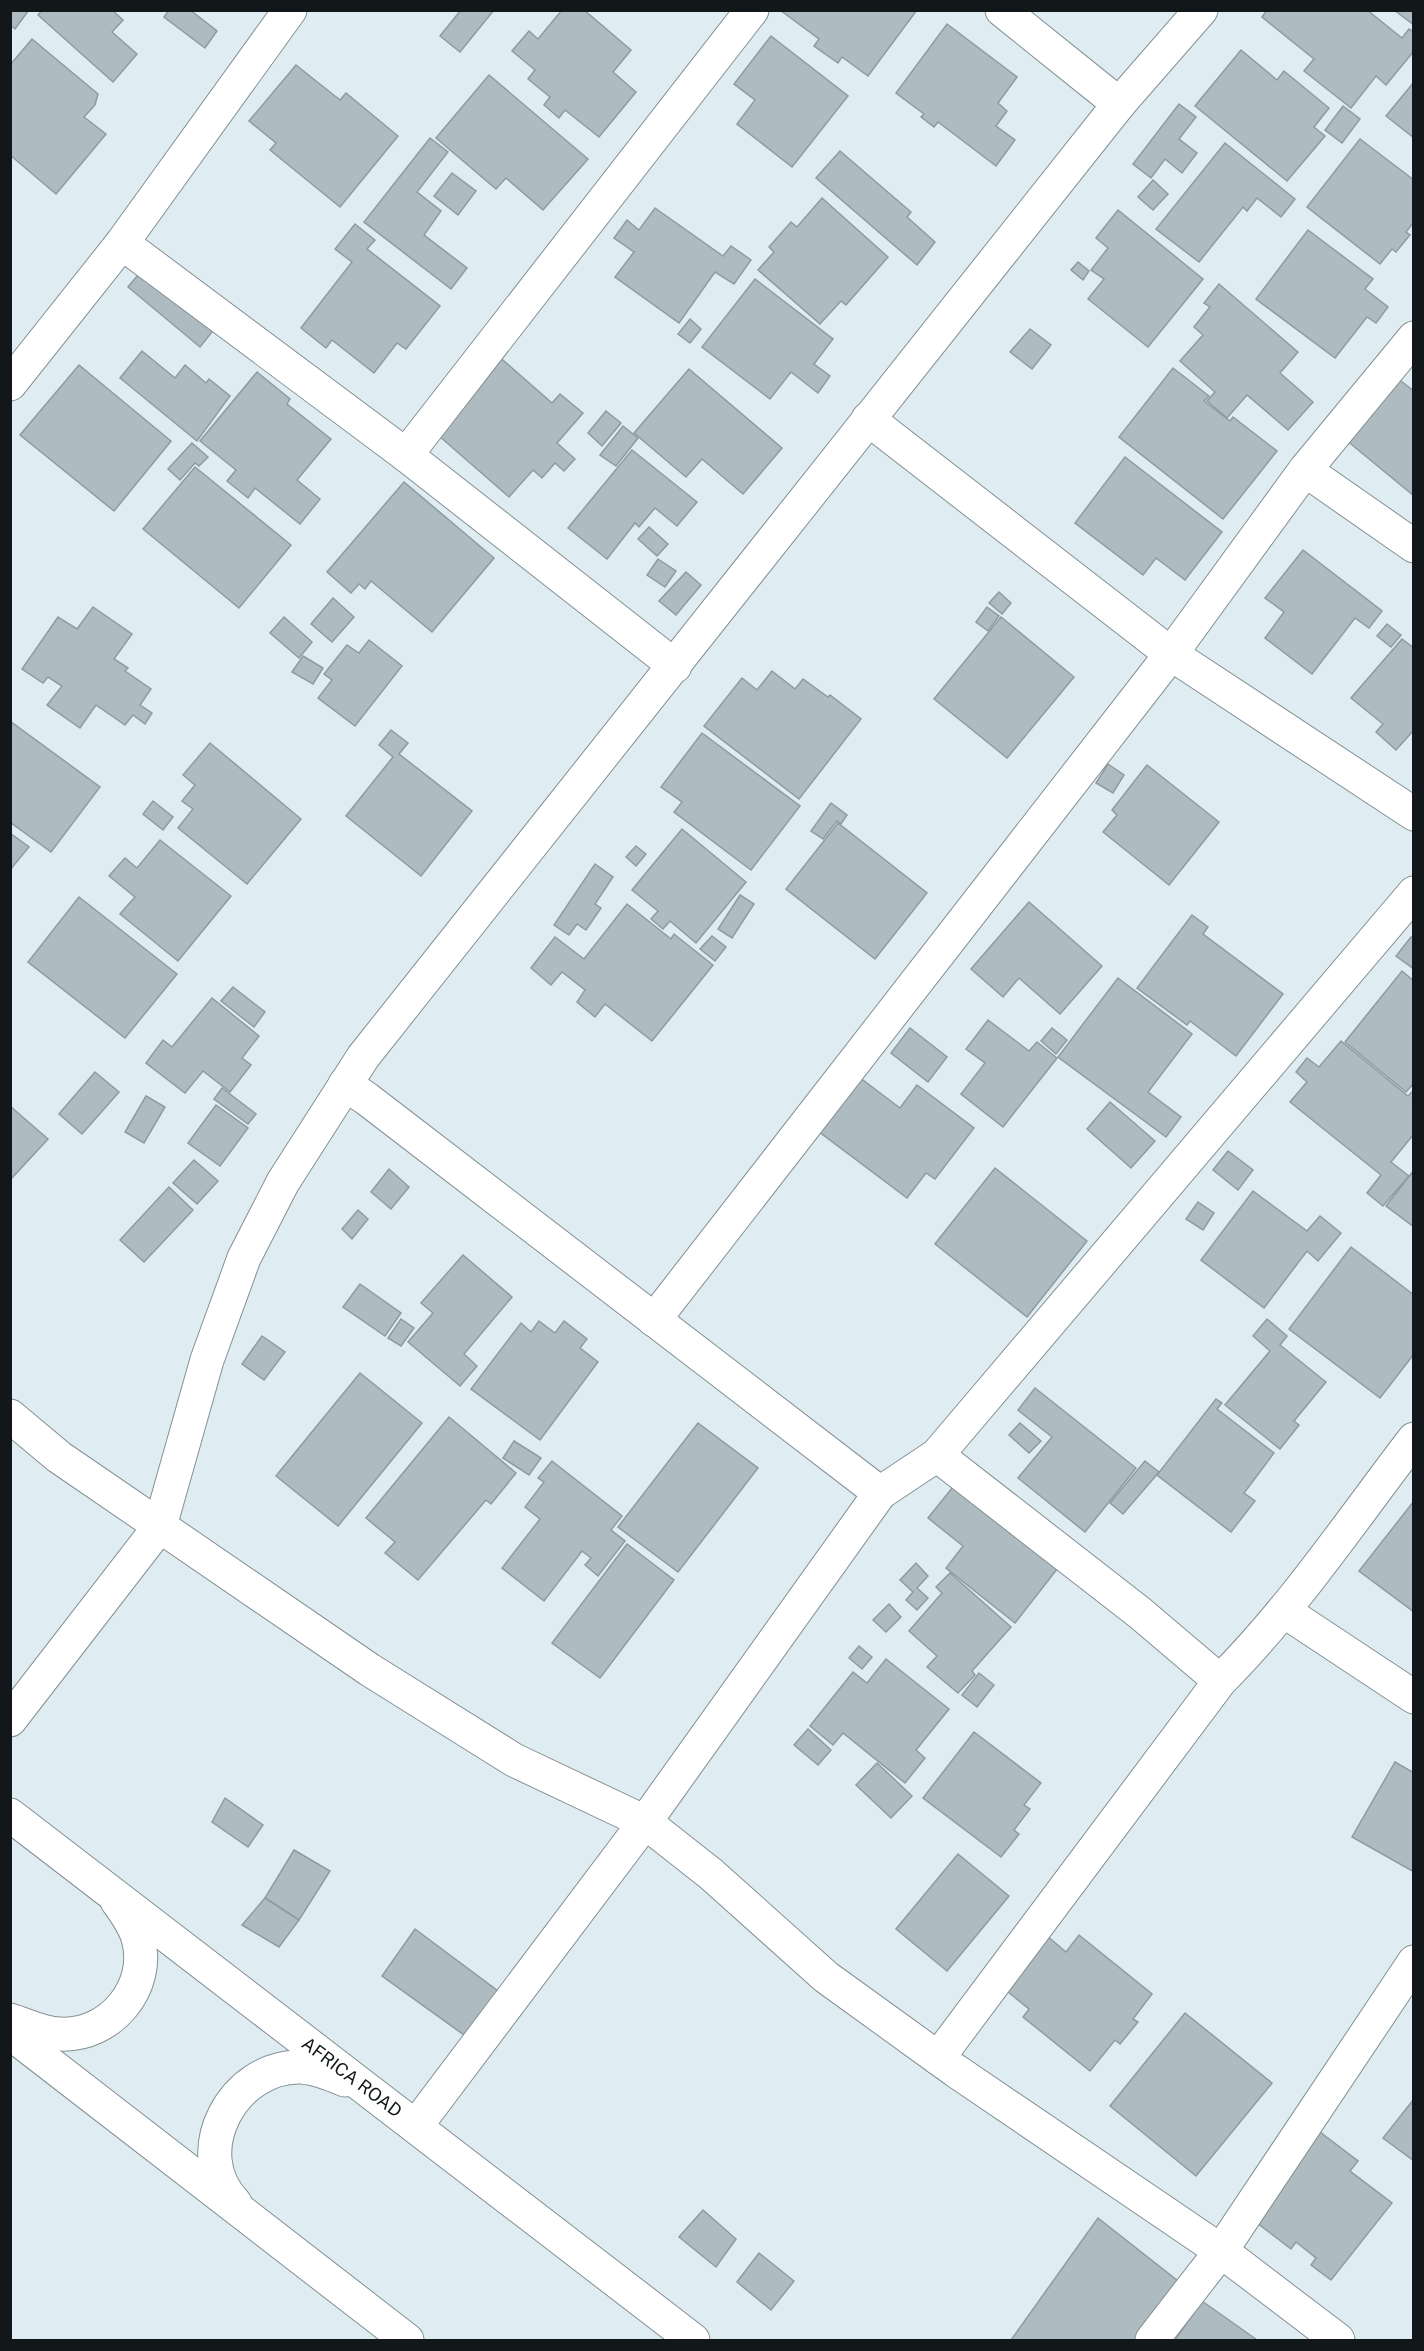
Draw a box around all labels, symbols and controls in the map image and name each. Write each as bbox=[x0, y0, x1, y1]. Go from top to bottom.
street label: AFRICA ROAD bbox=[298, 2033, 406, 2121]

